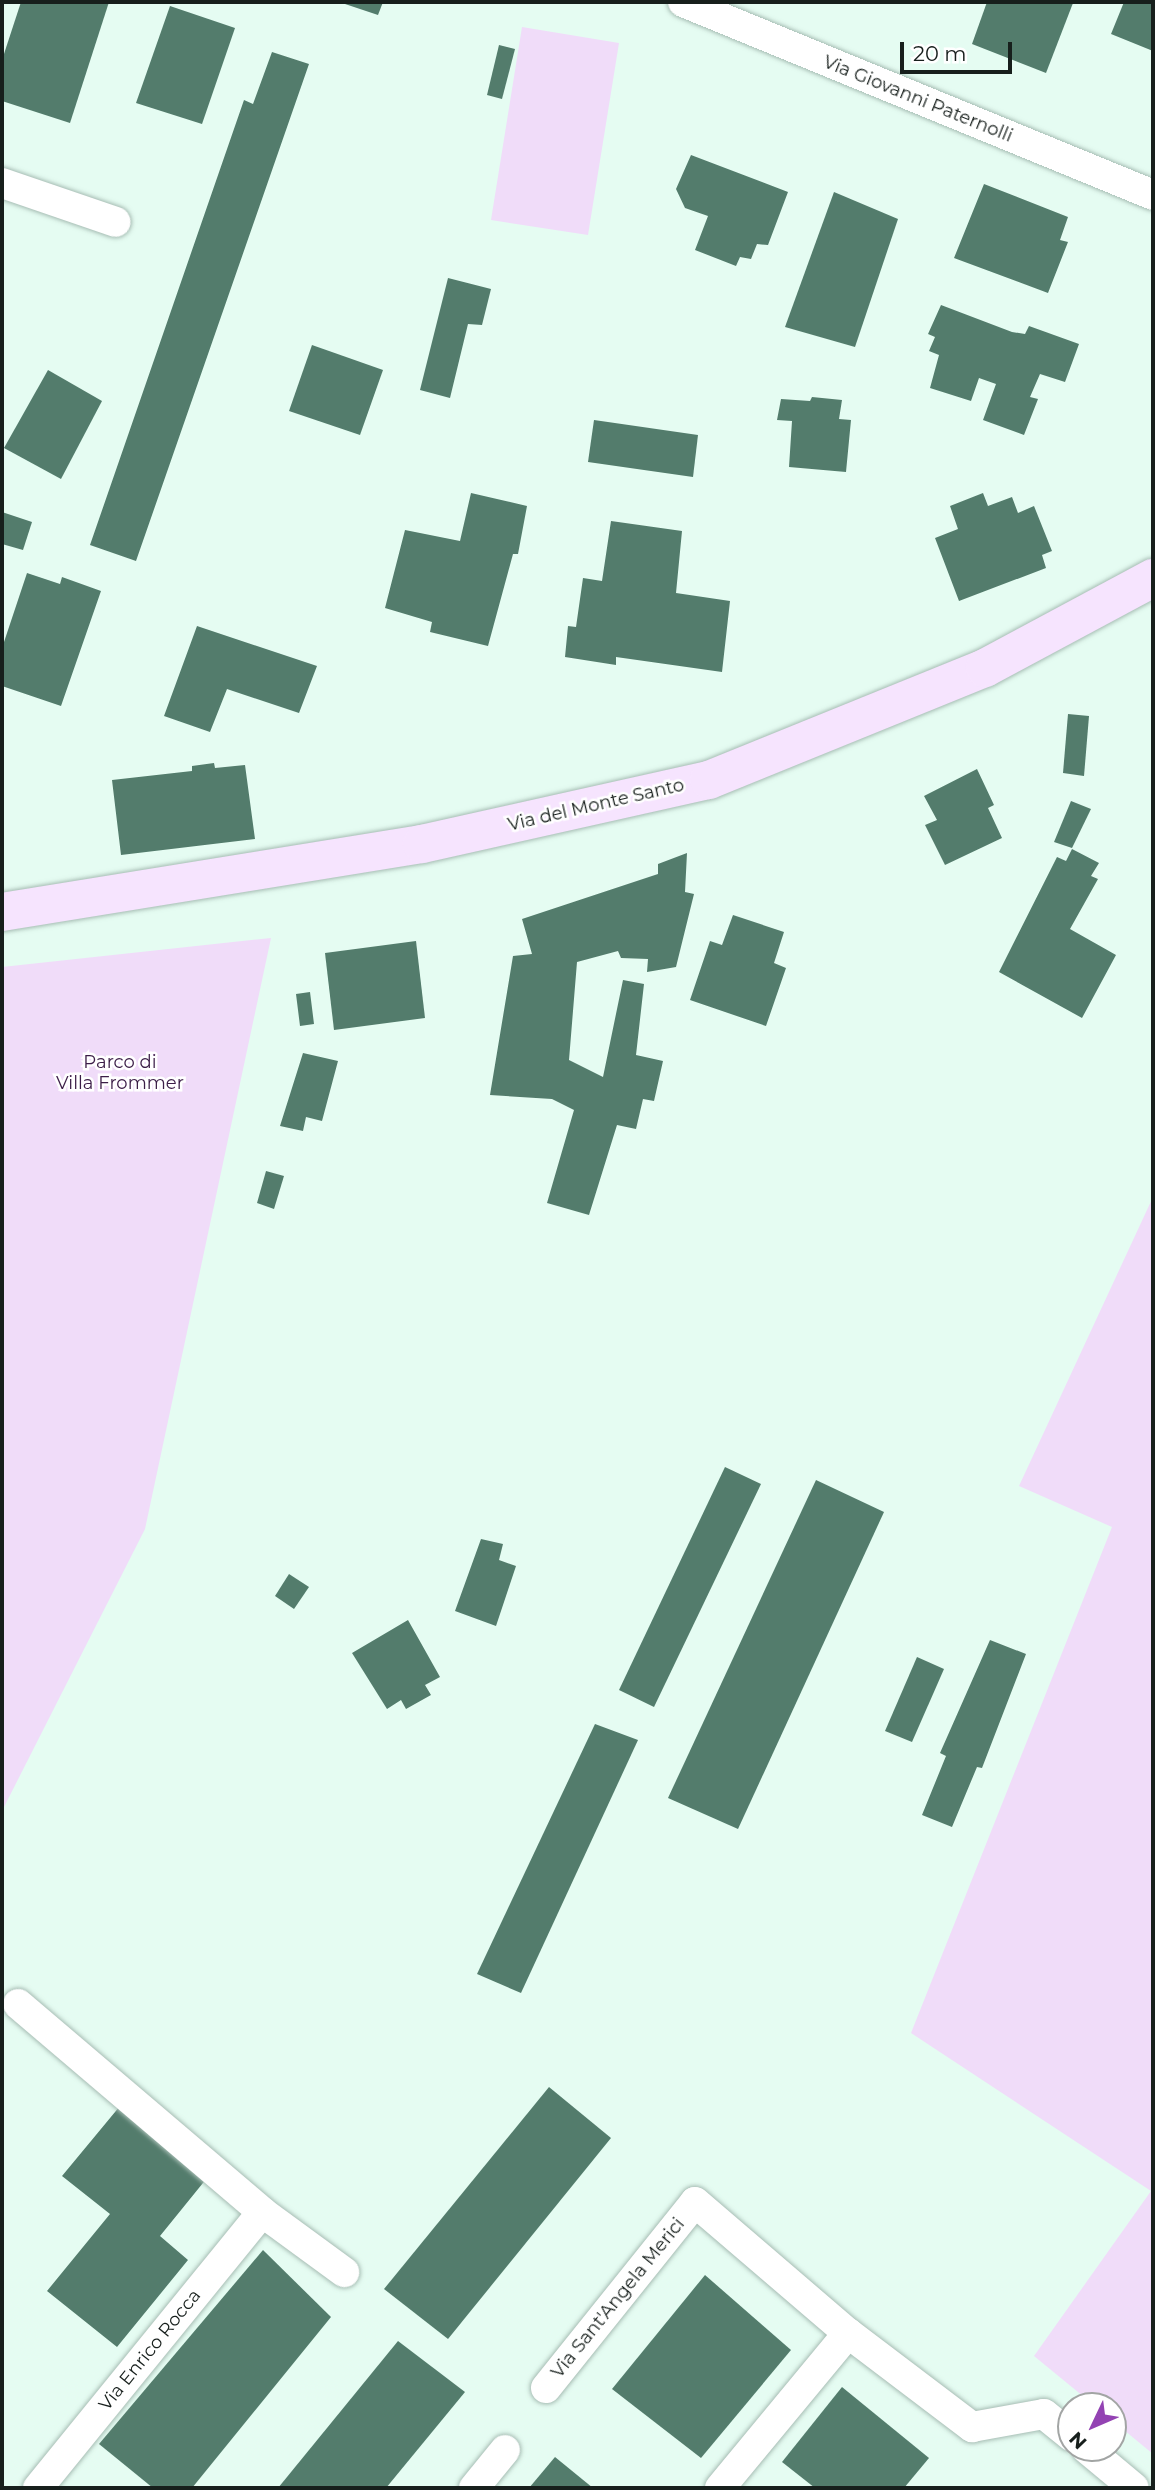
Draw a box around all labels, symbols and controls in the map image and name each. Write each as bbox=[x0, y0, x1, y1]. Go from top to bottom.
scale bar bbox=[903, 28, 1015, 72]
text: 20 m bbox=[913, 41, 967, 66]
street label: Via Giovanni Paternolli bbox=[820, 51, 1016, 147]
street label: Via del Monte Santo bbox=[506, 774, 686, 836]
park label: Parco di Villa Frommer bbox=[56, 1052, 184, 1094]
street label: Via Sant'Angela Merici bbox=[547, 2214, 689, 2382]
street label: Via Enrico Rocca bbox=[95, 2285, 205, 2415]
north arrow bbox=[1057, 2392, 1127, 2462]
text: N bbox=[1064, 2427, 1092, 2454]

